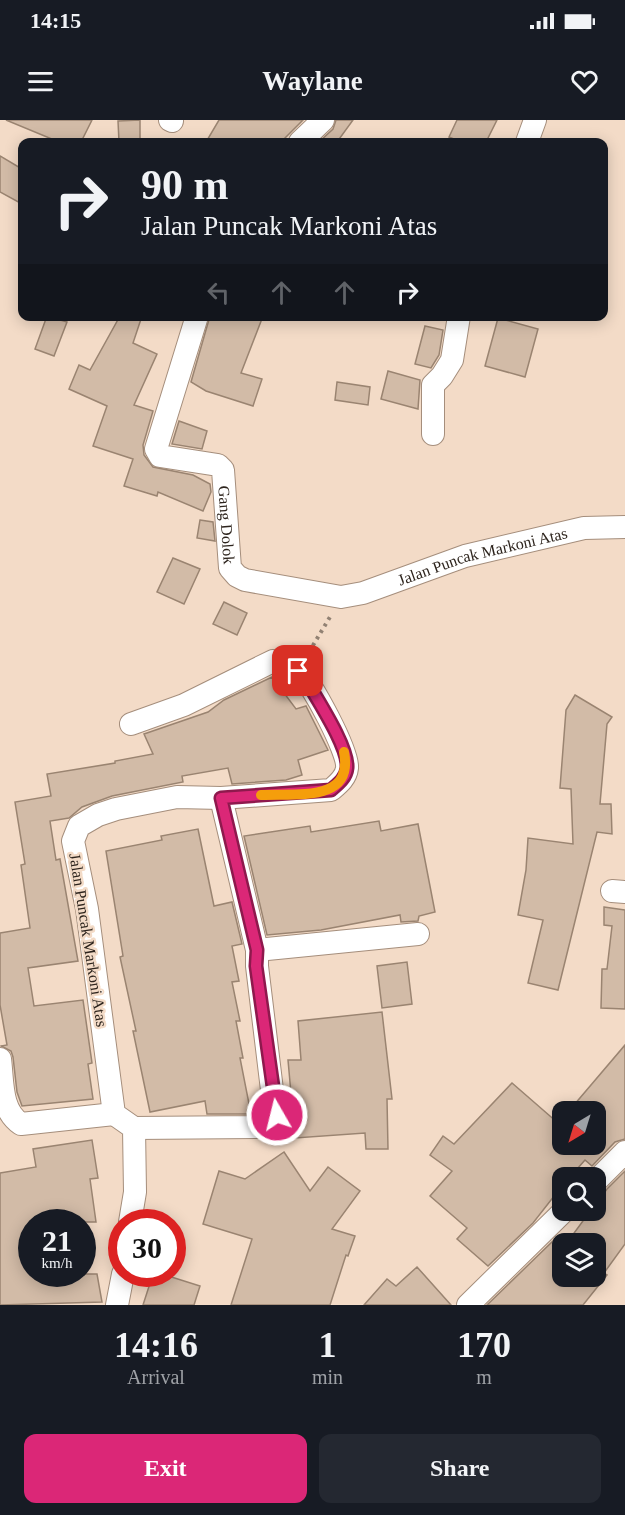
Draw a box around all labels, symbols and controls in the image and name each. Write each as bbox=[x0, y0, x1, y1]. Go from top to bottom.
text: 14:15 bbox=[30, 8, 81, 33]
icon: menu bbox=[24, 65, 57, 98]
icon: heart bbox=[568, 65, 601, 98]
text: Waylane bbox=[262, 66, 363, 96]
icon: right bbox=[42, 162, 120, 240]
text: 90 m bbox=[141, 162, 229, 208]
text: Jalan Puncak Markoni Atas bbox=[141, 211, 437, 241]
icon: left bbox=[202, 276, 235, 309]
icon: ahead bbox=[265, 276, 298, 309]
icon: ahead bbox=[328, 276, 361, 309]
icon: right bbox=[391, 276, 424, 309]
street label: Gang Dolok bbox=[215, 485, 238, 565]
street label: Jalan Puncak Markoni Atas bbox=[396, 524, 569, 589]
pin bbox=[272, 645, 323, 696]
icon: arrive bbox=[281, 654, 314, 687]
street label: Jalan Puncak Markoni Atas bbox=[66, 852, 111, 1028]
position arrow bbox=[245, 1083, 309, 1147]
north arrow bbox=[552, 1101, 606, 1155]
map controls bbox=[552, 1101, 606, 1287]
button: search bbox=[552, 1167, 606, 1221]
speed limit sign: 30 bbox=[108, 1209, 186, 1287]
text: 21 bbox=[42, 1224, 72, 1257]
button: layers bbox=[552, 1233, 606, 1287]
text: km/h bbox=[42, 1255, 72, 1271]
text: 14:16 bbox=[114, 1325, 198, 1365]
text: 1 bbox=[319, 1325, 337, 1365]
text: 170 bbox=[457, 1325, 511, 1365]
text: Arrival bbox=[127, 1366, 185, 1388]
text: min bbox=[312, 1366, 343, 1388]
text: m bbox=[476, 1366, 492, 1388]
button: Exit bbox=[24, 1434, 307, 1503]
button: Share bbox=[319, 1434, 601, 1503]

